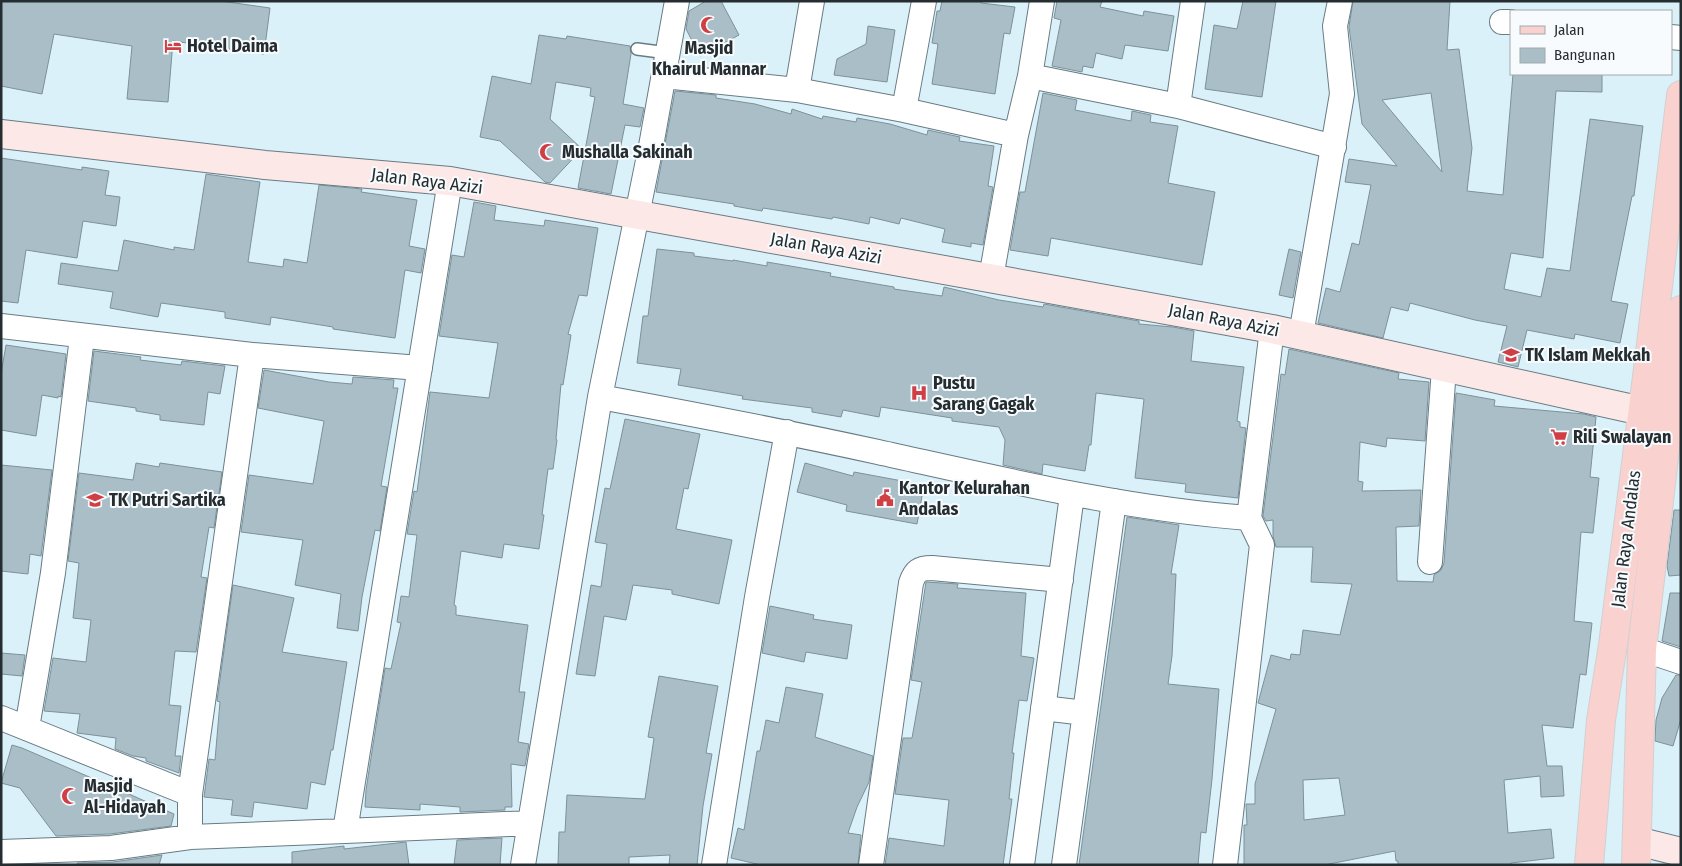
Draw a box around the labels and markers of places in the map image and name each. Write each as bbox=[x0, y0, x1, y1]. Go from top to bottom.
mosque icon: Masjid Khairul Mannar bbox=[699, 15, 719, 35]
place label: Hotel Daima bbox=[187, 35, 278, 57]
hotel icon: Hotel Daima bbox=[163, 36, 183, 56]
place label: Masjid Khairul Mannar bbox=[652, 37, 767, 80]
place label: Mushalla Sakinah bbox=[562, 141, 693, 163]
mosque icon: Mushalla Sakinah bbox=[538, 142, 558, 162]
place label: TK Islam Mekkah bbox=[1525, 344, 1651, 366]
school or university icon: TK Islam Mekkah bbox=[1501, 345, 1521, 365]
place label: Pustu Sarang Gagak bbox=[933, 372, 1035, 415]
hospital icon: Pustu Sarang Gagak bbox=[909, 383, 929, 403]
place label: Rili Swalayan bbox=[1573, 426, 1671, 448]
supermarket icon: Rili Swalayan bbox=[1549, 427, 1569, 447]
place label: Kantor Kelurahan Andalas bbox=[898, 477, 1030, 520]
public building icon: Kantor Kelurahan Andalas bbox=[875, 488, 895, 508]
place label: TK Putri Sartika bbox=[109, 489, 226, 511]
school or university icon: TK Putri Sartika bbox=[85, 490, 105, 510]
place label: Masjid Al-Hidayah bbox=[83, 775, 166, 818]
mosque icon: Masjid Al-Hidayah bbox=[60, 786, 80, 806]

